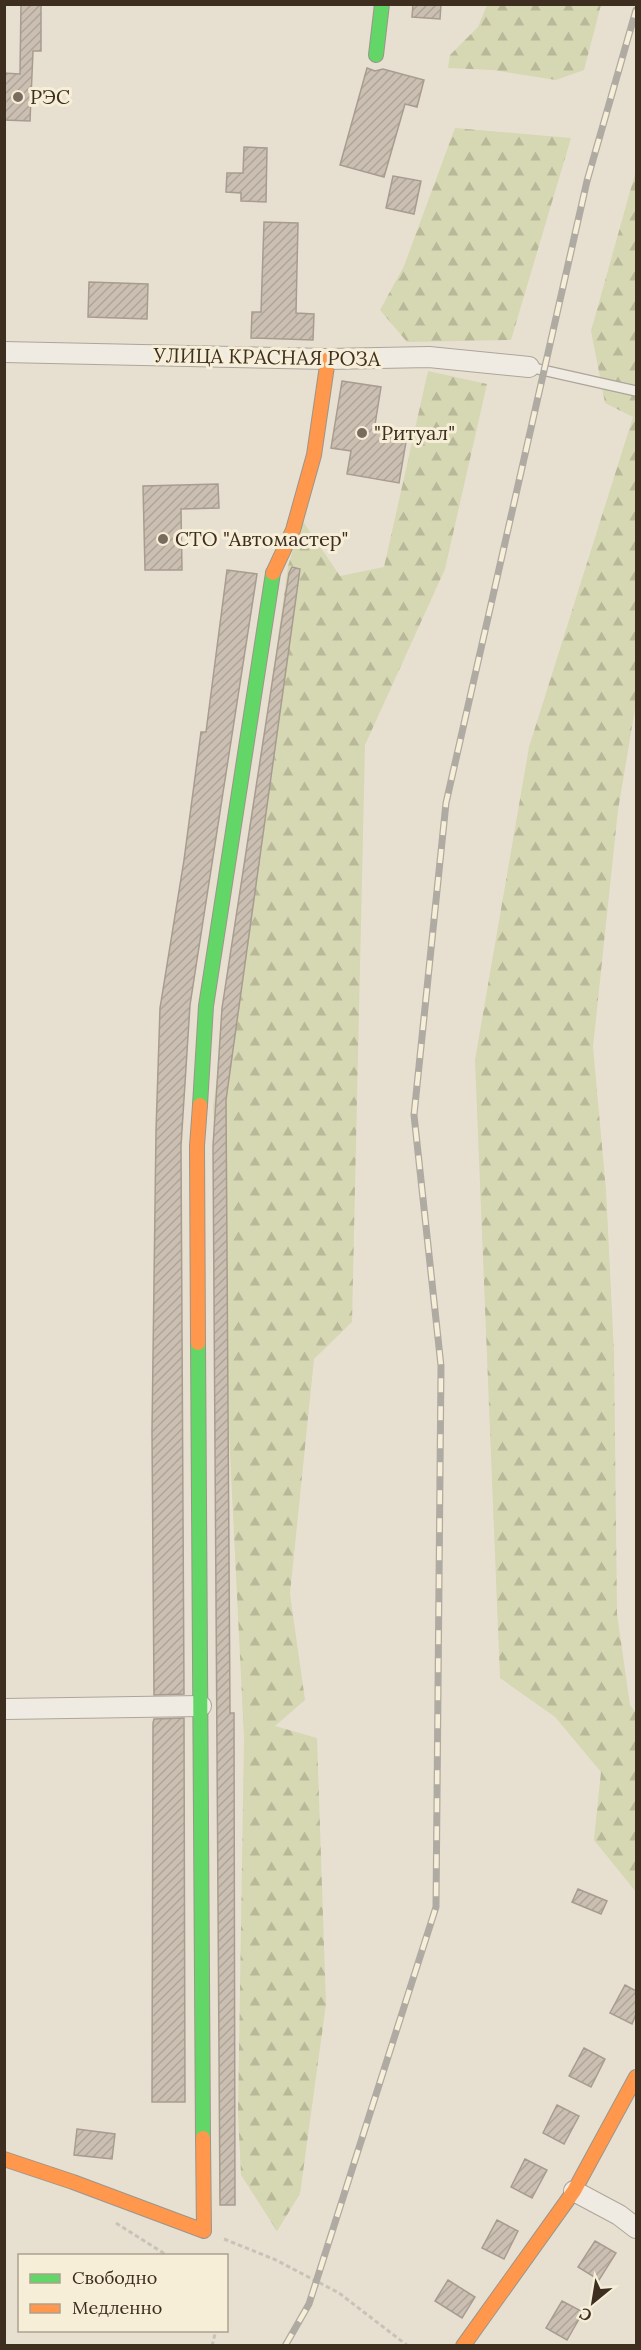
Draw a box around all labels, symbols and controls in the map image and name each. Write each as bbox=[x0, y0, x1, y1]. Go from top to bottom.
place label: РЭС bbox=[30, 84, 70, 109]
marker: РЭС bbox=[11, 90, 25, 104]
street label: УЛИЦА КРАСНАЯ РОЗА bbox=[153, 342, 381, 371]
place label: "Ритуал" bbox=[374, 420, 455, 445]
marker: "Ритуал" bbox=[355, 426, 369, 440]
place label: СТО "Автомастер" bbox=[175, 526, 348, 551]
marker: СТО "Автомастер" bbox=[156, 532, 170, 546]
legend bbox=[18, 2254, 228, 2332]
text: Свободно bbox=[72, 2266, 157, 2289]
north arrow bbox=[563, 2272, 623, 2332]
text: Медленно bbox=[72, 2296, 162, 2319]
text: С bbox=[576, 2304, 595, 2326]

